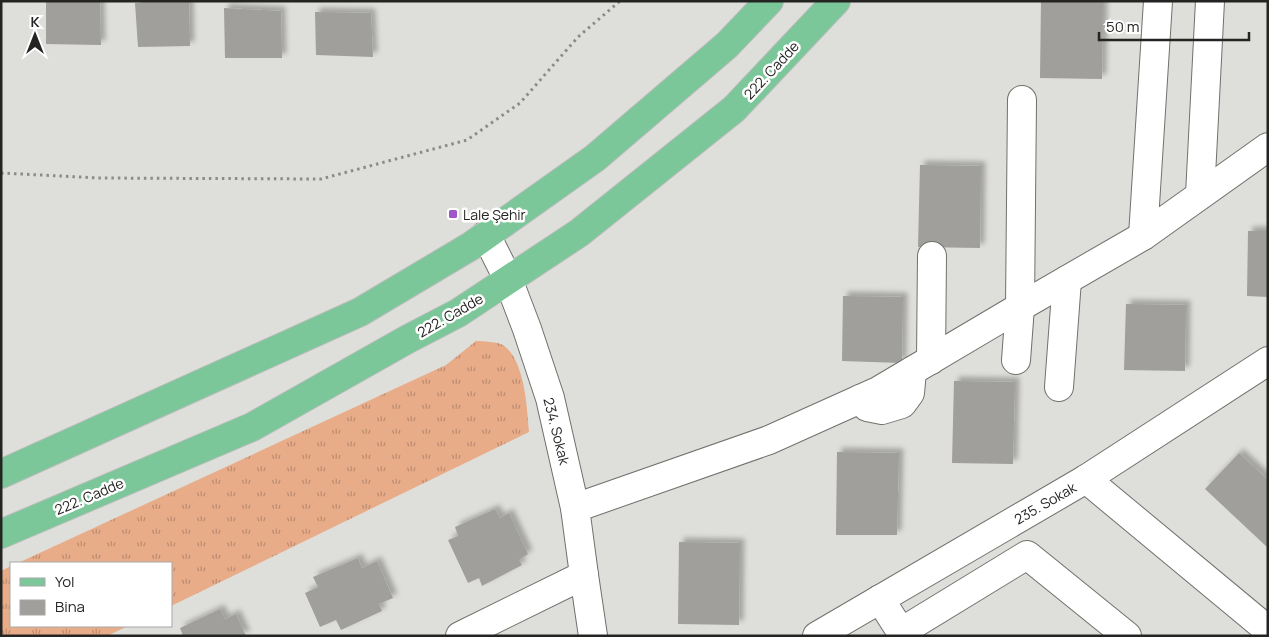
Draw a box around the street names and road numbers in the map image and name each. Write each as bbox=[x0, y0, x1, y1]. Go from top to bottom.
street label: 222. Cadde bbox=[739, 37, 803, 103]
street label: 222. Cadde bbox=[414, 289, 486, 341]
street label: 234. Sokak bbox=[539, 395, 575, 468]
street label: 222. Cadde bbox=[52, 473, 126, 519]
street label: 235. Sokak bbox=[1010, 477, 1080, 528]

